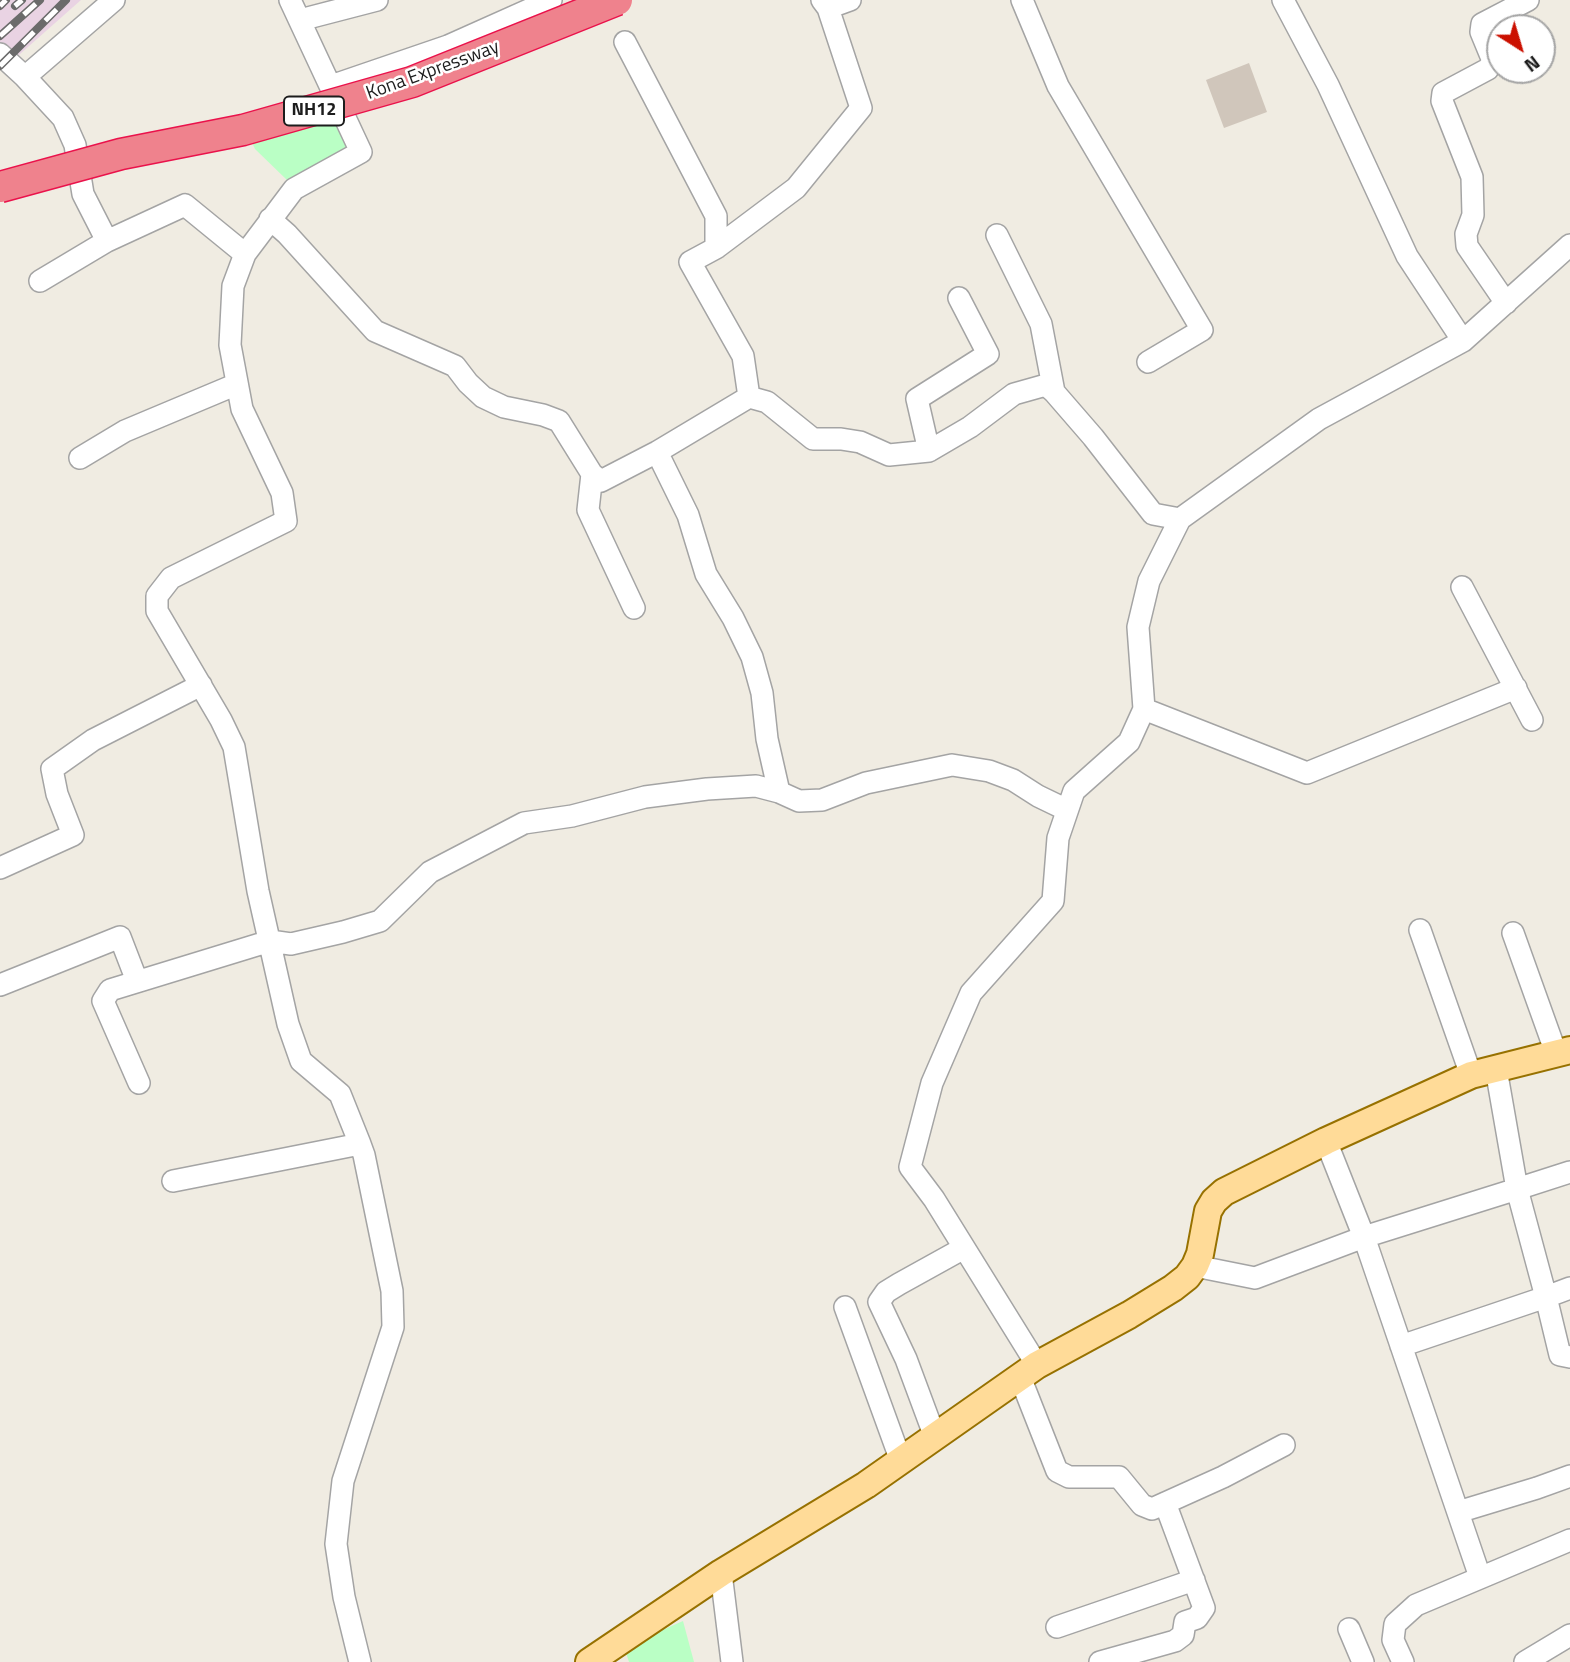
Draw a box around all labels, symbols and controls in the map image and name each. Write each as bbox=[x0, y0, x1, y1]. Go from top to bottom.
north arrow bbox=[1486, 14, 1556, 84]
street label: Kona Expressway bbox=[363, 36, 503, 106]
text: N bbox=[1519, 49, 1547, 80]
road number: NH12 bbox=[284, 96, 344, 126]

